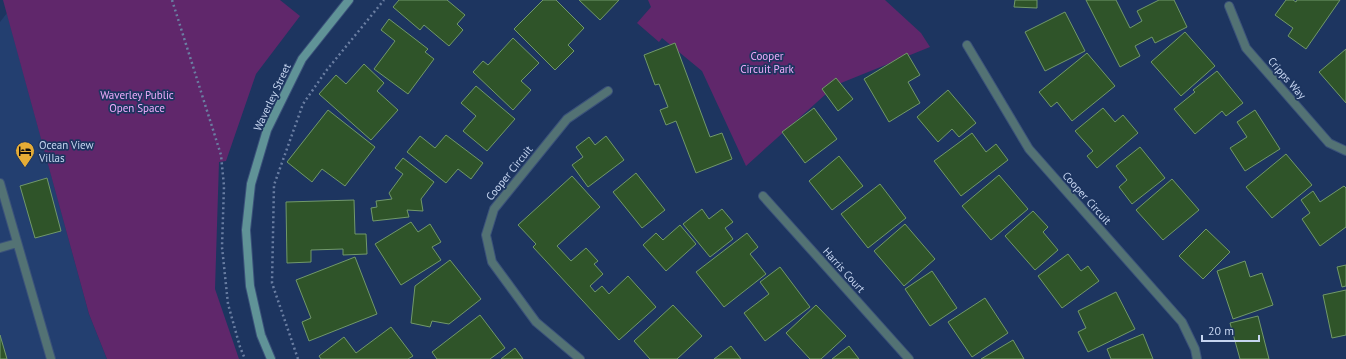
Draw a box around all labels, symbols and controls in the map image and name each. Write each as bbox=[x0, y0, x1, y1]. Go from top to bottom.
park label: Cooper Circuit Park bbox=[740, 49, 795, 76]
street label: Cripps Way bbox=[1265, 54, 1310, 103]
street label: Waverley Street bbox=[250, 61, 294, 133]
park label: Waverley Public Open Space bbox=[100, 88, 174, 115]
place label: Ocean View Villas bbox=[38, 138, 94, 165]
hotel icon: Ocean View Villas bbox=[14, 140, 36, 168]
street label: Cooper Circuit bbox=[483, 143, 536, 203]
street label: Cooper Circuit bbox=[1060, 169, 1115, 228]
street label: Harris Court bbox=[820, 244, 868, 296]
scale bar bbox=[1202, 317, 1259, 343]
text: 20 m bbox=[1208, 323, 1234, 338]

